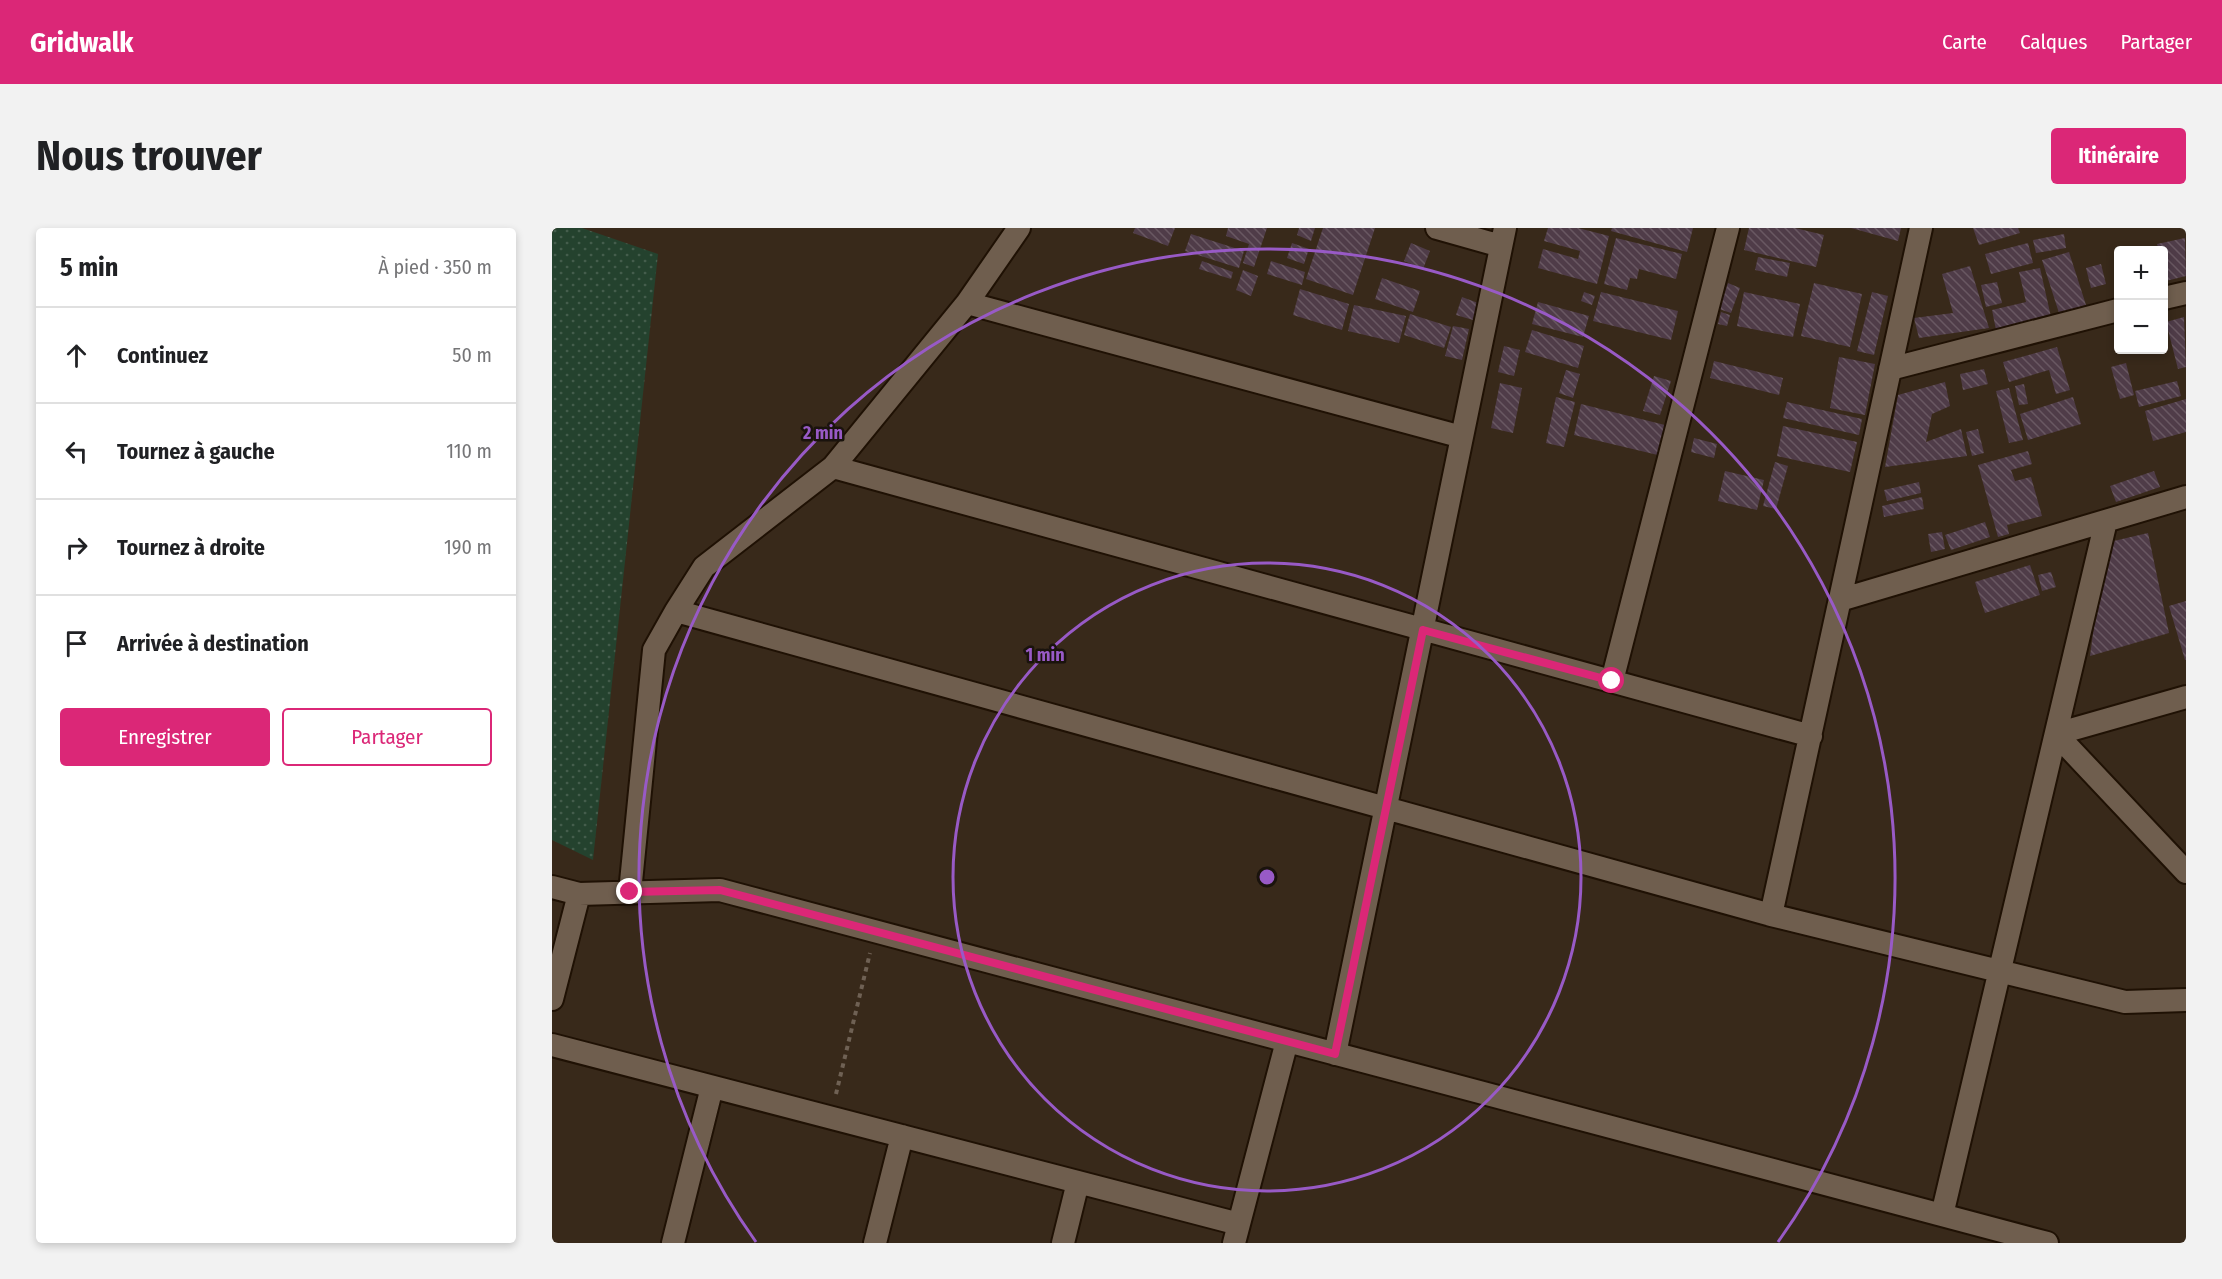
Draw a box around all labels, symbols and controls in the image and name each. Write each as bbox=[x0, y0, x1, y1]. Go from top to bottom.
text: Gridwalk bbox=[30, 26, 134, 59]
text: Carte bbox=[1942, 29, 1987, 55]
text: Calques bbox=[2020, 29, 2087, 55]
text: Partager bbox=[2120, 29, 2192, 55]
button: Itinéraire bbox=[2051, 128, 2186, 184]
text: Nous trouver bbox=[36, 131, 262, 181]
map controls bbox=[2114, 246, 2168, 354]
button: + bbox=[2114, 246, 2168, 300]
text: 5 min bbox=[60, 252, 118, 283]
text: À pied · 350 m bbox=[378, 255, 492, 279]
button: − bbox=[2114, 300, 2168, 354]
icon: ahead bbox=[60, 339, 93, 372]
text: Continuez bbox=[117, 342, 208, 369]
text: 50 m bbox=[452, 343, 492, 367]
text: 2 min bbox=[802, 422, 843, 444]
icon: left bbox=[60, 435, 93, 468]
text: Tournez à gauche bbox=[117, 438, 275, 465]
text: 110 m bbox=[446, 439, 492, 463]
icon: right bbox=[60, 531, 93, 564]
text: Tournez à droite bbox=[117, 534, 265, 561]
text: 190 m bbox=[444, 535, 492, 559]
icon: arrive bbox=[60, 627, 93, 660]
text: Arrivée à destination bbox=[117, 630, 309, 657]
text: 1 min bbox=[1025, 644, 1065, 666]
route start bbox=[1598, 667, 1624, 693]
button: Enregistrer bbox=[60, 708, 270, 766]
button: Partager bbox=[282, 708, 492, 766]
centre of rings bbox=[1257, 867, 1277, 887]
route end bbox=[616, 878, 642, 904]

